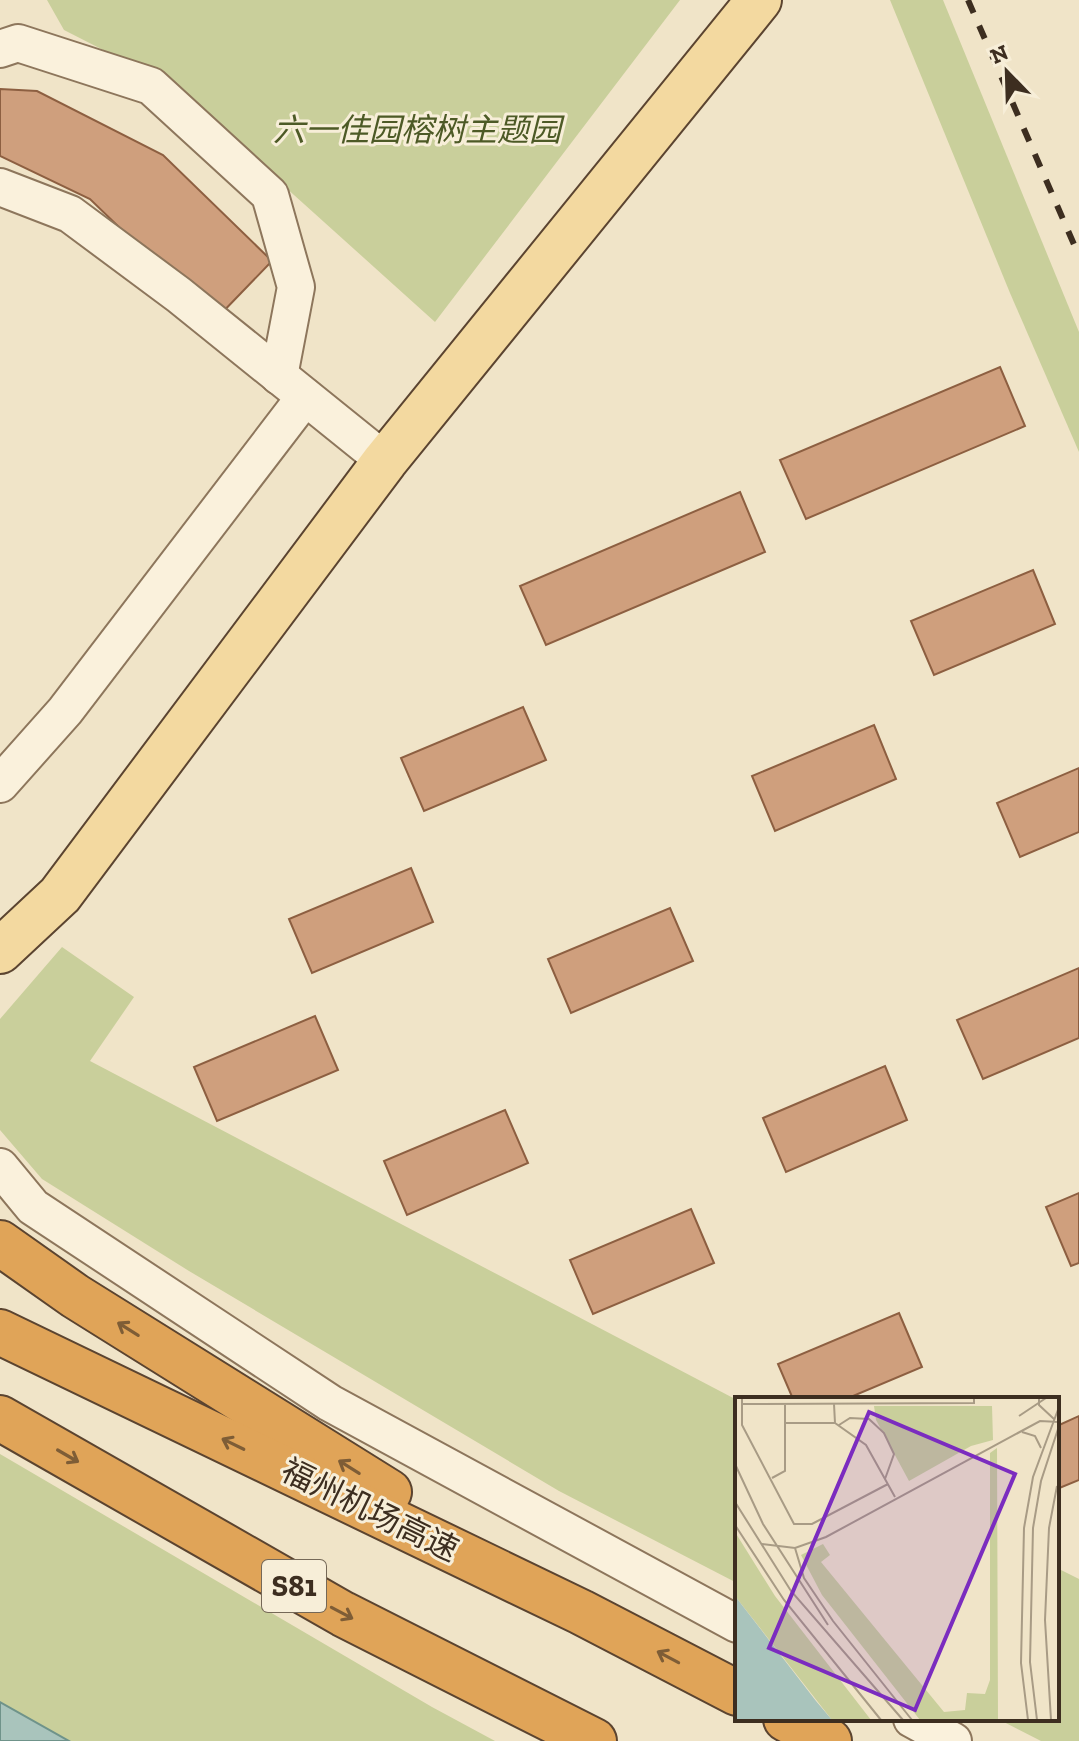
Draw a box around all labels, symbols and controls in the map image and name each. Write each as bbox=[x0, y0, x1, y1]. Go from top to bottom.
north arrow bbox=[967, 32, 1047, 112]
text: N bbox=[986, 38, 1013, 70]
park label: 六一佳园榕树主题园 bbox=[273, 111, 565, 149]
one-way arrow bbox=[117, 1321, 140, 1337]
inset map bbox=[735, 1397, 1059, 1721]
one-way arrow bbox=[222, 1436, 246, 1451]
one-way arrow bbox=[56, 1448, 79, 1464]
street label: 福州机场高速 bbox=[275, 1451, 465, 1569]
one-way arrow bbox=[338, 1458, 361, 1474]
road number: S81 bbox=[262, 1560, 326, 1612]
one-way arrow bbox=[330, 1605, 353, 1621]
one-way arrow bbox=[656, 1648, 680, 1664]

